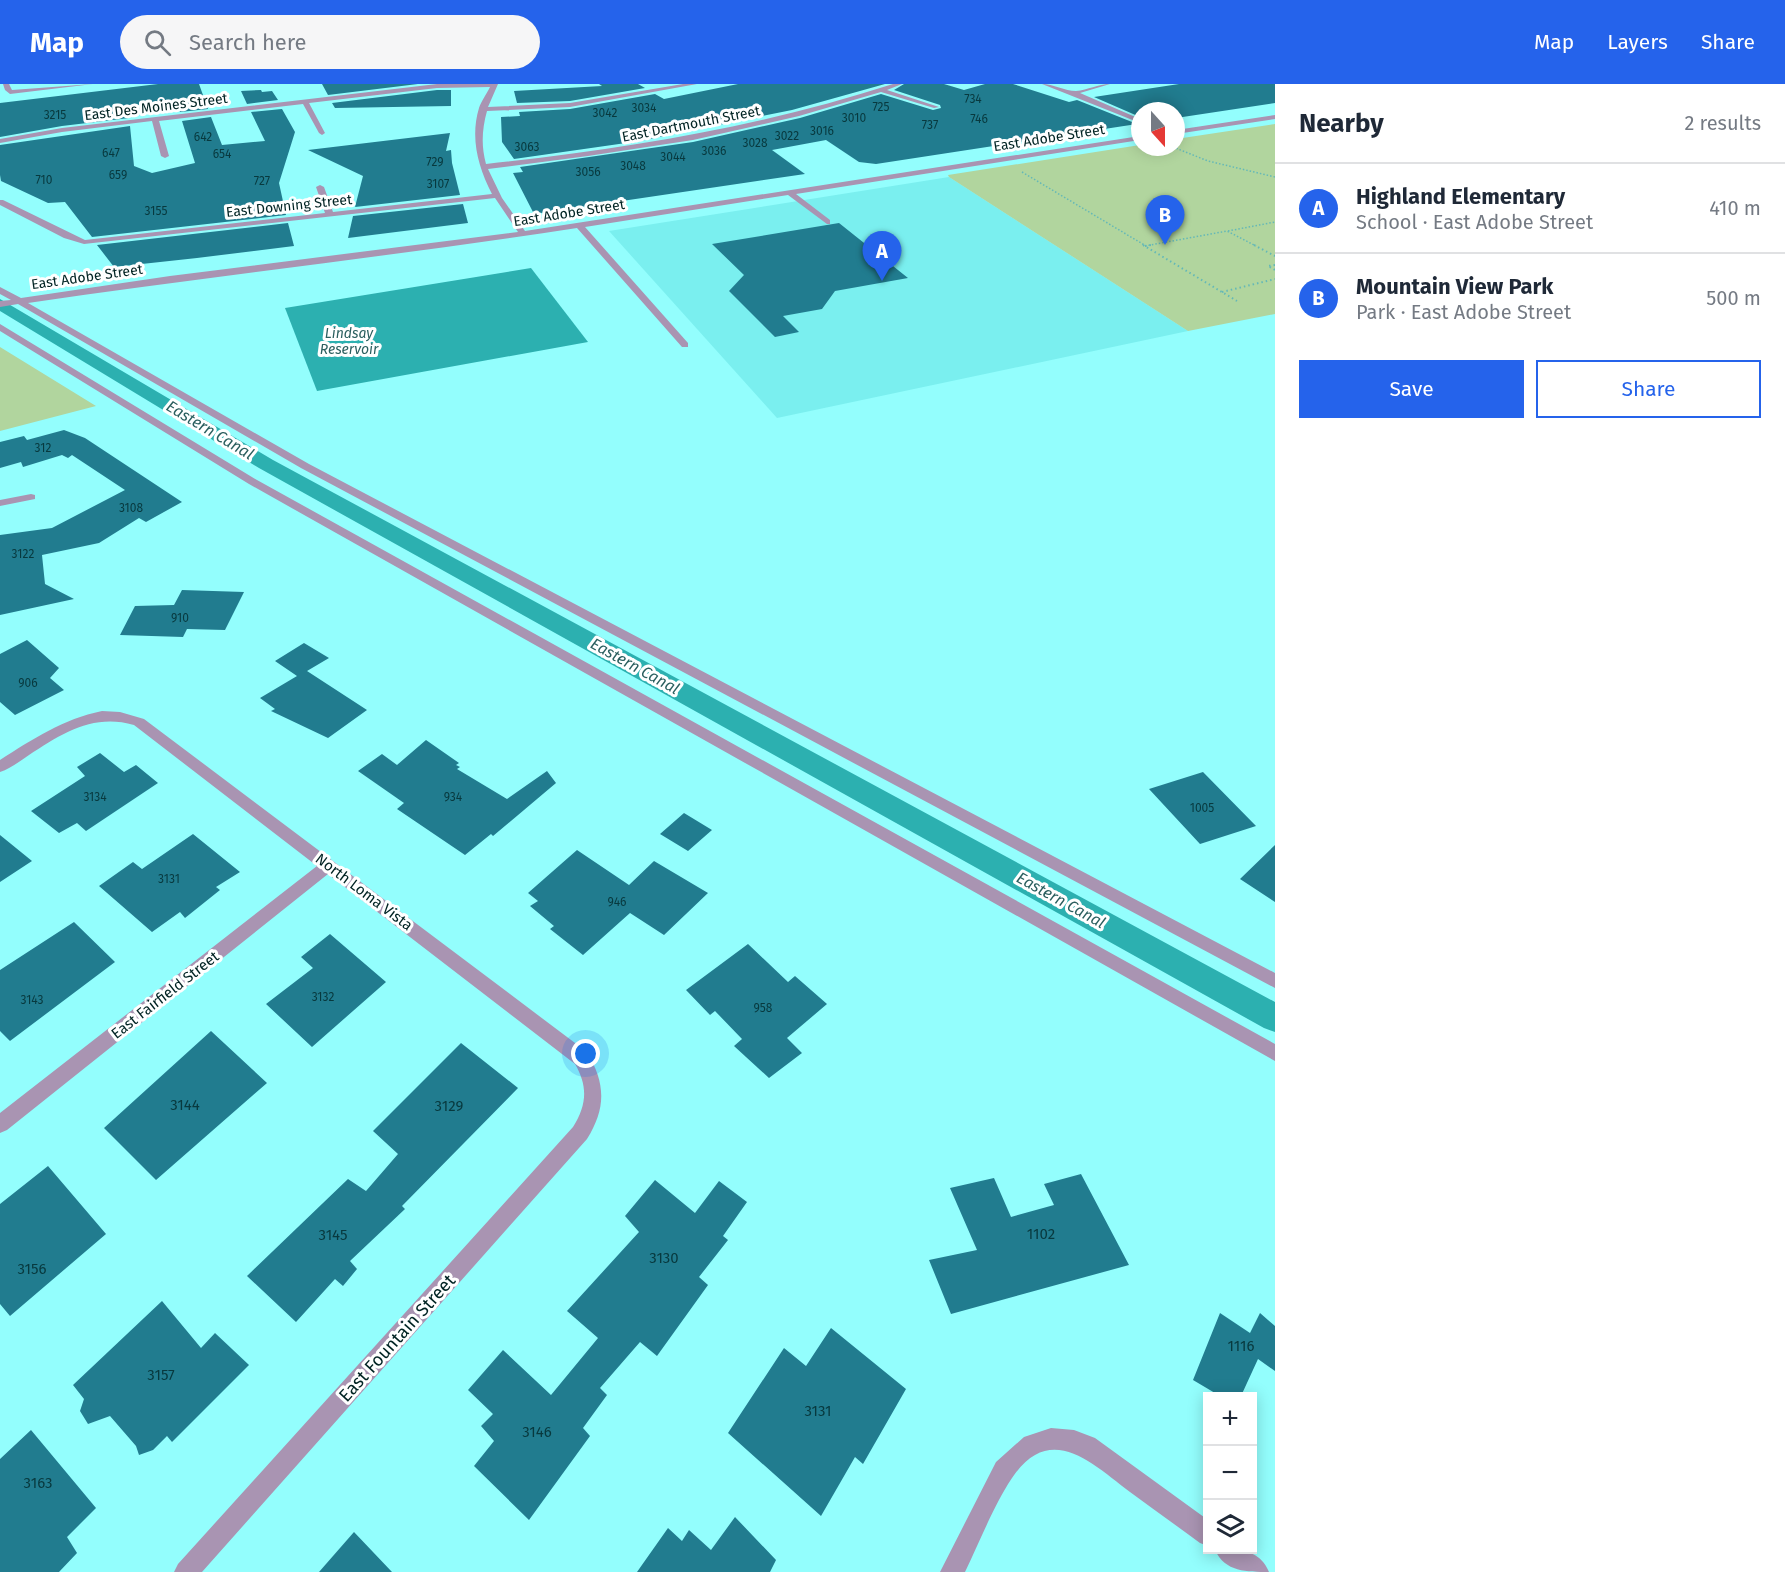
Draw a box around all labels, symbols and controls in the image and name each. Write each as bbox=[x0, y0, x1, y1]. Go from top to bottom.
search box bbox=[120, 15, 540, 69]
text: Map bbox=[30, 26, 84, 59]
icon: search bbox=[141, 26, 174, 59]
text: Search here bbox=[189, 29, 307, 56]
text: Map bbox=[1534, 29, 1574, 55]
text: Layers bbox=[1607, 29, 1668, 55]
text: Share bbox=[1701, 29, 1755, 55]
street label: East Des Moines Street bbox=[83, 90, 229, 124]
house number: 734 bbox=[964, 92, 982, 106]
house number: 725 bbox=[872, 100, 890, 114]
house number: 3034 bbox=[632, 101, 657, 115]
street label: East Dartmouth Street bbox=[621, 102, 762, 146]
north arrow bbox=[1131, 102, 1185, 156]
house number: 3042 bbox=[593, 106, 617, 120]
house number: 3215 bbox=[44, 108, 66, 122]
text: Nearby bbox=[1299, 108, 1384, 139]
house number: 3010 bbox=[842, 111, 866, 125]
text: 2 results bbox=[1684, 111, 1761, 135]
house number: 746 bbox=[970, 112, 988, 126]
house number: 737 bbox=[922, 118, 938, 132]
street label: East Adobe Street bbox=[992, 121, 1107, 155]
house number: 3016 bbox=[810, 124, 834, 138]
house number: 3022 bbox=[775, 129, 799, 143]
house number: 642 bbox=[194, 130, 212, 144]
house number: 3028 bbox=[742, 136, 768, 150]
house number: 3063 bbox=[515, 140, 539, 154]
house number: 3036 bbox=[702, 144, 726, 158]
house number: 647 bbox=[102, 146, 120, 160]
house number: 654 bbox=[213, 147, 232, 161]
house number: 3044 bbox=[660, 150, 686, 164]
house number: 729 bbox=[426, 155, 444, 169]
house number: 3048 bbox=[620, 159, 646, 173]
house number: 3056 bbox=[575, 165, 601, 179]
house number: 659 bbox=[109, 168, 127, 182]
house number: 710 bbox=[35, 173, 53, 187]
house number: 727 bbox=[254, 174, 270, 188]
house number: 3107 bbox=[427, 177, 449, 191]
text: Highland Elementary bbox=[1356, 183, 1565, 210]
street label: East Downing Street bbox=[225, 191, 354, 221]
street label: East Adobe Street bbox=[512, 196, 627, 230]
pin: B bbox=[1146, 196, 1184, 245]
text: A bbox=[1313, 196, 1324, 220]
text: 410 m bbox=[1709, 196, 1761, 220]
house number: 3155 bbox=[145, 204, 167, 218]
text: School · East Adobe Street bbox=[1356, 210, 1593, 234]
pin: A bbox=[862, 232, 902, 281]
street label: East Adobe Street bbox=[30, 261, 145, 293]
text: Mountain View Park bbox=[1356, 273, 1553, 300]
text: B bbox=[1312, 286, 1325, 310]
text: 500 m bbox=[1706, 286, 1761, 310]
text: Park · East Adobe Street bbox=[1356, 300, 1571, 324]
water label: Lindsay Reservoir bbox=[320, 325, 379, 358]
button: Save bbox=[1299, 360, 1524, 418]
button: Share bbox=[1536, 360, 1761, 418]
water label: Eastern Canal bbox=[163, 397, 257, 463]
house number: 312 bbox=[35, 441, 51, 455]
house number: 3108 bbox=[119, 501, 143, 515]
house number: 3122 bbox=[12, 547, 34, 561]
house number: 910 bbox=[171, 611, 189, 625]
water label: Eastern Canal bbox=[587, 634, 683, 698]
house number: 906 bbox=[18, 676, 38, 690]
house number: 3134 bbox=[83, 790, 107, 804]
house number: 934 bbox=[444, 790, 463, 804]
house number: 1005 bbox=[1190, 801, 1214, 815]
street label: North Loma Vista bbox=[312, 850, 416, 934]
water label: Eastern Canal bbox=[1013, 868, 1109, 932]
house number: 3131 bbox=[158, 872, 180, 886]
house number: 946 bbox=[608, 895, 626, 909]
street label: East Fairfield Street bbox=[108, 947, 223, 1043]
house number: 3132 bbox=[312, 990, 334, 1004]
house number: 3143 bbox=[20, 993, 44, 1007]
house number: 958 bbox=[754, 1001, 773, 1015]
your location bbox=[571, 1039, 600, 1068]
house number: 3144 bbox=[170, 1096, 200, 1114]
house number: 3129 bbox=[435, 1097, 463, 1115]
house number: 1102 bbox=[1027, 1225, 1055, 1243]
house number: 3145 bbox=[319, 1226, 347, 1244]
house number: 3130 bbox=[649, 1249, 679, 1267]
house number: 3156 bbox=[17, 1260, 47, 1278]
street label: East Fountain Street bbox=[334, 1269, 460, 1406]
house number: 1116 bbox=[1227, 1337, 1255, 1355]
house number: 3157 bbox=[147, 1366, 175, 1384]
map controls bbox=[1203, 1392, 1257, 1554]
button: + bbox=[1203, 1392, 1257, 1446]
house number: 3131 bbox=[804, 1402, 832, 1420]
house number: 3146 bbox=[522, 1423, 552, 1441]
button: − bbox=[1203, 1446, 1257, 1500]
house number: 3163 bbox=[24, 1474, 52, 1492]
button: layers bbox=[1203, 1500, 1257, 1554]

